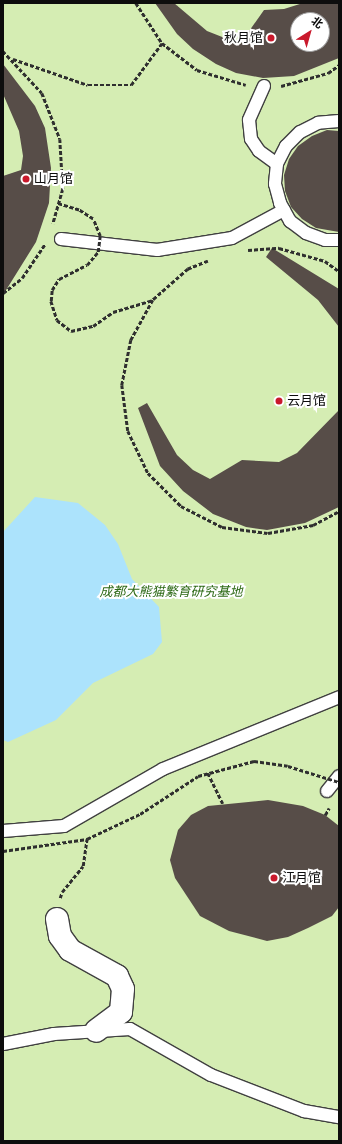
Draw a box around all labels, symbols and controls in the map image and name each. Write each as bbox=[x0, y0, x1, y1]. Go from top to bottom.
north arrow bbox=[290, 12, 330, 52]
text: 北 bbox=[308, 14, 326, 32]
place label: 秋月馆 bbox=[224, 30, 263, 46]
marker: 秋月馆 bbox=[266, 33, 276, 43]
place label: 山月馆 bbox=[34, 171, 73, 187]
marker: 山月馆 bbox=[21, 174, 31, 184]
place label: 云月馆 bbox=[287, 393, 326, 409]
marker: 云月馆 bbox=[274, 396, 284, 406]
park label: 成都大熊猫繁育研究基地 bbox=[100, 584, 242, 600]
place label: 江月馆 bbox=[282, 870, 321, 886]
marker: 江月馆 bbox=[269, 873, 279, 883]

